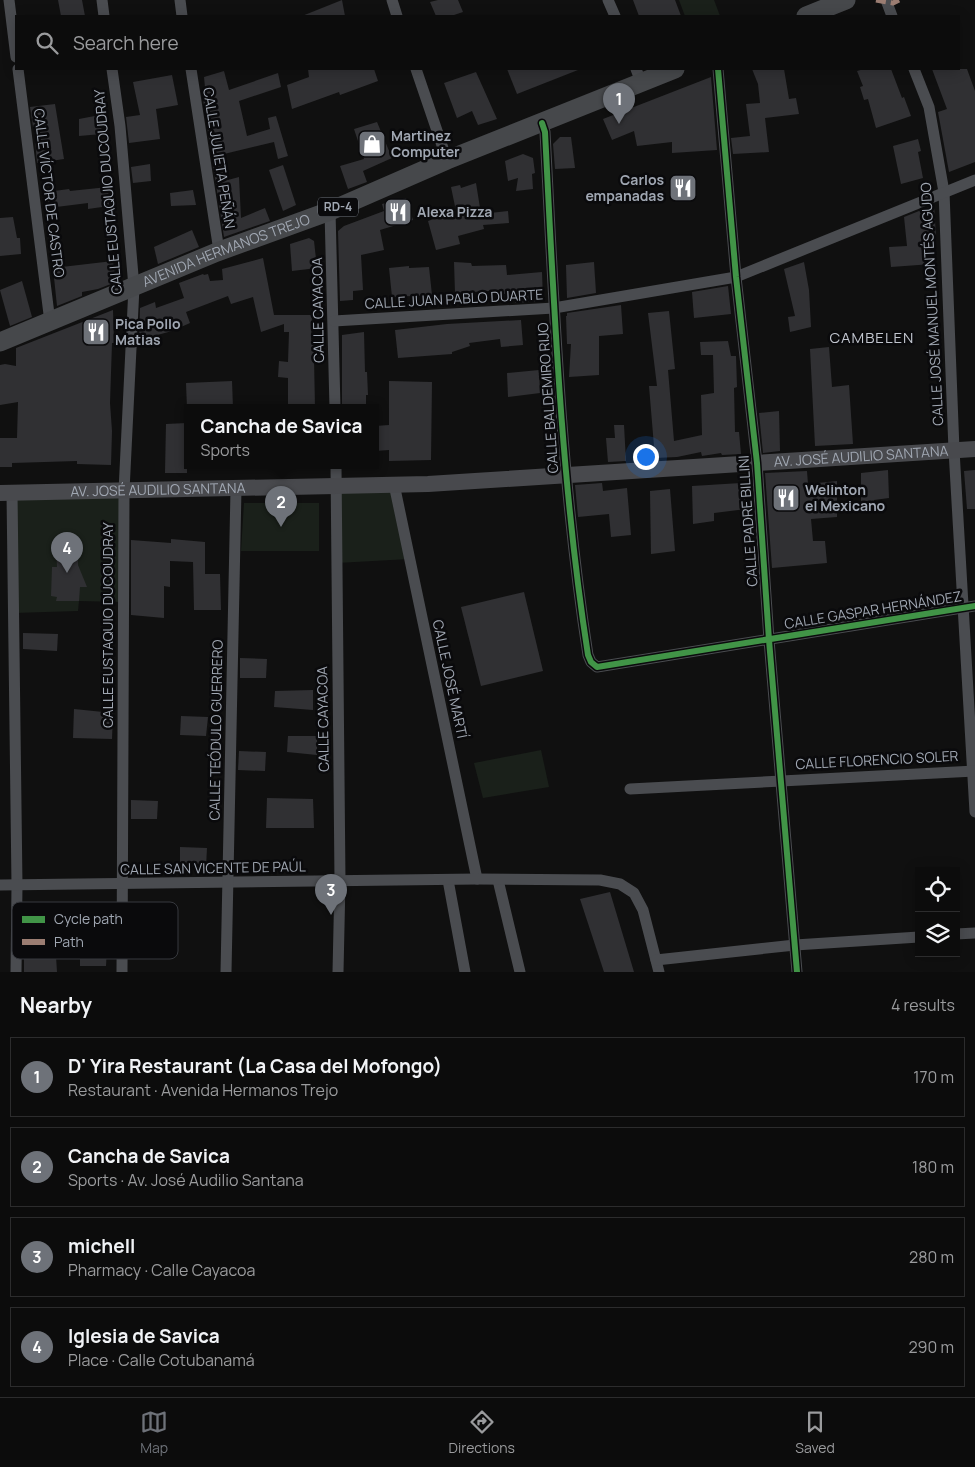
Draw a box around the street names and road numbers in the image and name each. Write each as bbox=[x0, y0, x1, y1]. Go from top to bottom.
street label: CALLE JULIETA PEÑÁN bbox=[199, 86, 240, 230]
street label: CALLE EUSTAQUIO DUCOUDRAY bbox=[89, 89, 126, 295]
street label: CALLE VÍCTOR DE CASTRO bbox=[30, 107, 69, 278]
street label: CALLE JOSÉ MANUEL MONTÉS AGUDO bbox=[916, 182, 947, 426]
road number: RD-4 bbox=[318, 198, 358, 216]
street label: AVENIDA HERMANOS TREJO bbox=[139, 209, 312, 291]
street label: CALLE CAYACOA bbox=[307, 257, 328, 363]
street label: CALLE JUAN PABLO DUARTE bbox=[364, 284, 544, 313]
street label: CALLE BALDEMIRO RIJO bbox=[533, 322, 562, 474]
street label: AV. JOSÉ AUDILIO SANTANA bbox=[773, 441, 949, 471]
street label: CALLE PADRE BILLINI bbox=[733, 455, 762, 587]
street label: AV. JOSÉ AUDILIO SANTANA bbox=[70, 478, 246, 501]
street label: CALLE EUSTAQUIO DUCOUDRAY bbox=[98, 522, 117, 728]
street label: CALLE GASPAR HERNÁNDEZ bbox=[783, 586, 963, 633]
street label: CALLE JOSÉ MARTÍ bbox=[429, 618, 472, 740]
street label: CALLE TEÓDULO GUERRERO bbox=[204, 639, 227, 821]
street label: CALLE CAYACOA bbox=[312, 666, 333, 772]
street label: CALLE FLORENCIO SOLER bbox=[795, 746, 959, 773]
street label: CALLE SAN VICENTE DE PAÚL bbox=[120, 856, 306, 879]

